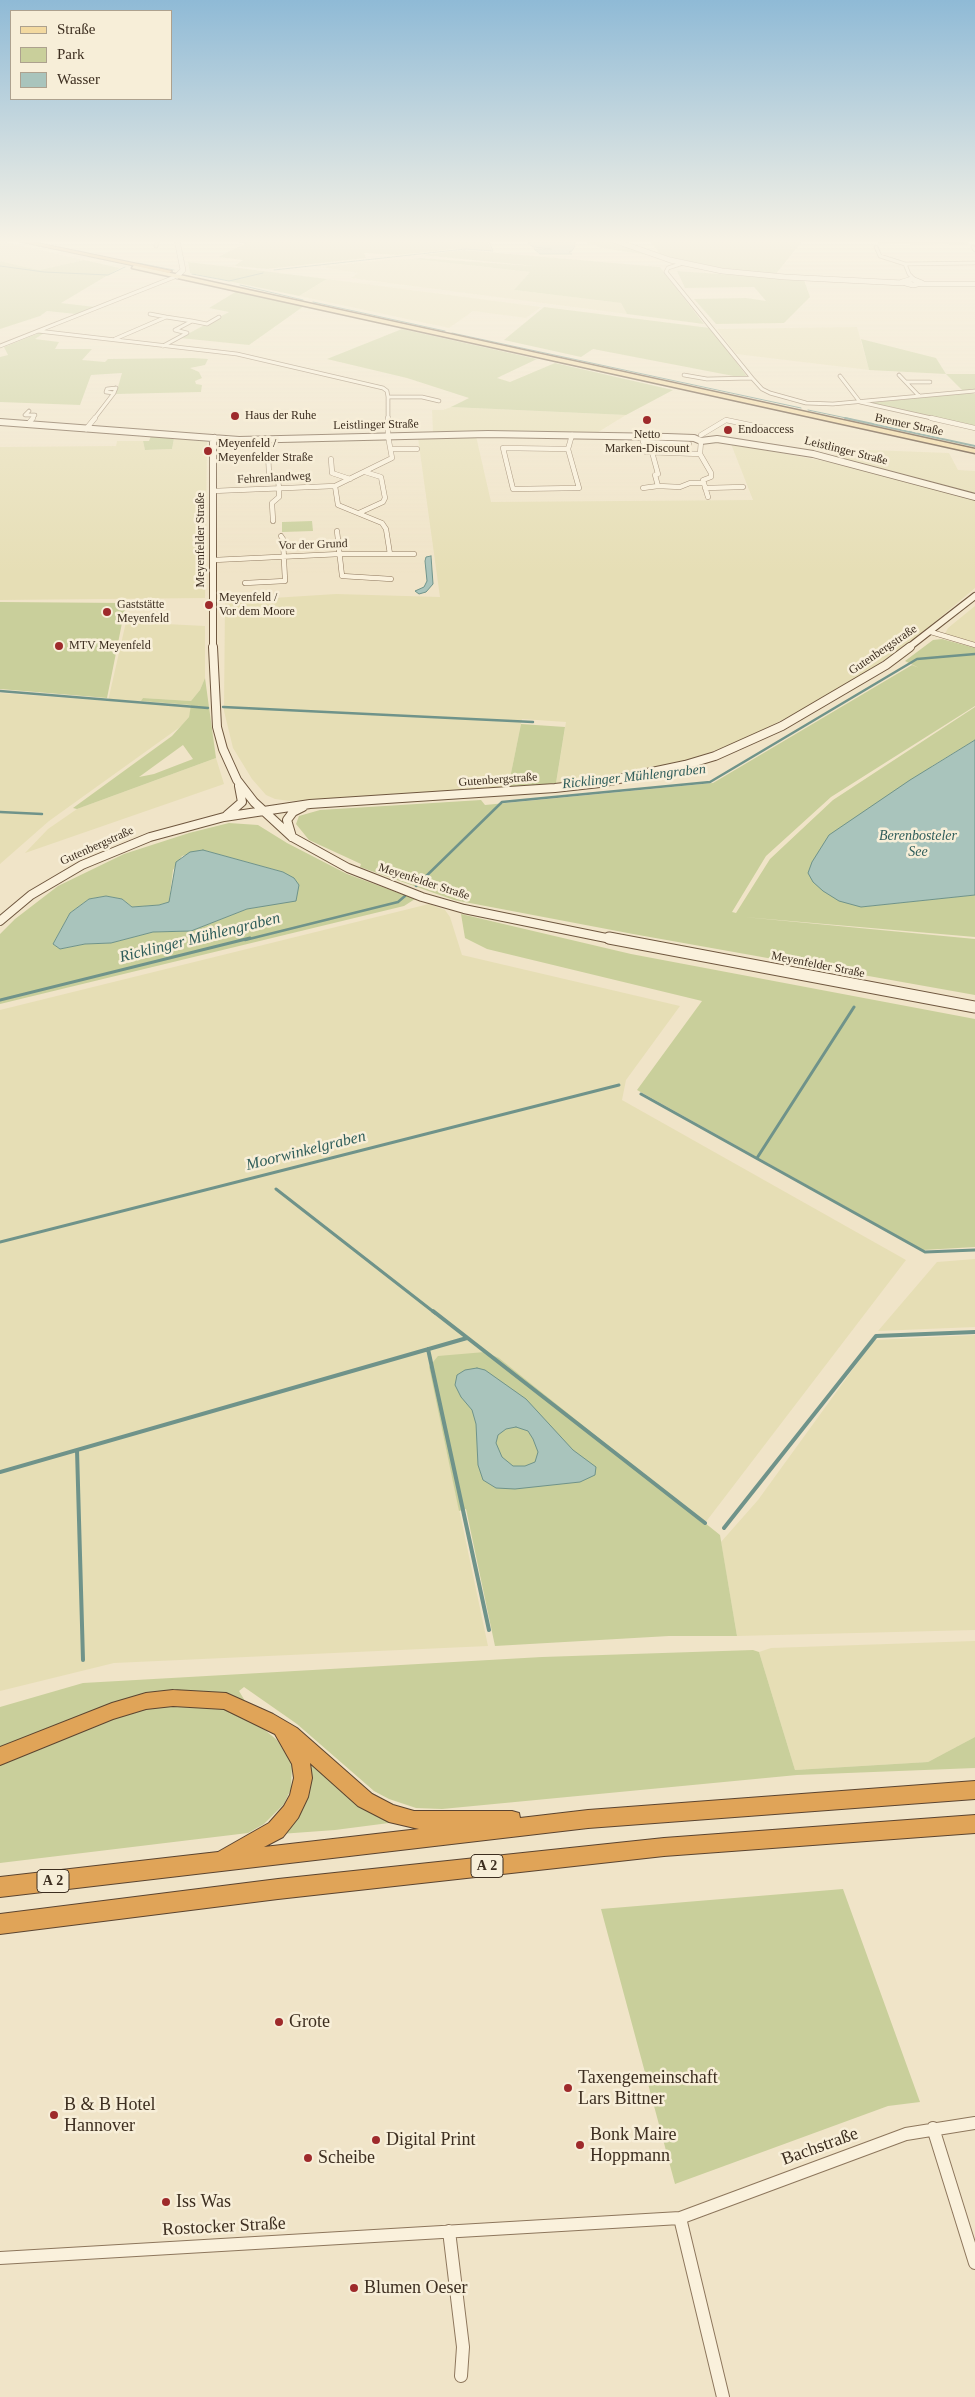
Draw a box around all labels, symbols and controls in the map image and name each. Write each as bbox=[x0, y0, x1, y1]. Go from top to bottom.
legend bbox=[10, 10, 172, 100]
text: Straße bbox=[57, 21, 95, 37]
text: Park bbox=[57, 46, 85, 62]
text: Wasser bbox=[57, 71, 100, 87]
place label: Haus der Ruhe bbox=[245, 409, 316, 423]
marker: Haus der Ruhe bbox=[229, 410, 241, 422]
street label: Bremer Straße bbox=[873, 411, 945, 439]
marker: Netto Marken-Discount bbox=[641, 414, 653, 426]
street label: Leistlinger Straße bbox=[333, 417, 419, 433]
place label: Endoaccess bbox=[738, 423, 794, 437]
marker: Endoaccess bbox=[722, 424, 734, 436]
place label: Netto Marken-Discount bbox=[605, 428, 689, 456]
street label: Leistlinger Straße bbox=[803, 434, 889, 468]
place label: Meyenfeld / Meyenfelder Straße bbox=[218, 437, 313, 465]
marker: Meyenfeld / Meyenfelder Straße bbox=[202, 445, 214, 457]
street label: Fehrenlandweg bbox=[237, 469, 311, 487]
street label: Meyenfelder Straße bbox=[194, 493, 208, 587]
street label: Vor der Grund bbox=[278, 537, 348, 553]
place label: Meyenfeld / Vor dem Moore bbox=[219, 591, 295, 619]
place label: Gaststätte Meyenfeld bbox=[117, 598, 169, 626]
marker: Meyenfeld / Vor dem Moore bbox=[203, 599, 215, 611]
marker: Gaststätte Meyenfeld bbox=[101, 606, 113, 618]
street label: Gutenbergstraße bbox=[846, 622, 920, 678]
place label: MTV Meyenfeld bbox=[69, 639, 151, 653]
marker: MTV Meyenfeld bbox=[53, 640, 65, 652]
water label: Ricklinger Mühlengraben bbox=[561, 761, 707, 793]
street label: Gutenbergstraße bbox=[458, 770, 538, 790]
street label: Gutenbergstraße bbox=[58, 823, 136, 869]
water label: Berenbosteler See bbox=[879, 828, 957, 860]
street label: Meyenfelder Straße bbox=[377, 860, 471, 904]
water label: Ricklinger Mühlengraben bbox=[118, 909, 282, 967]
street label: Meyenfelder Straße bbox=[770, 949, 866, 981]
water label: Moorwinkelgraben bbox=[244, 1127, 368, 1175]
road number: A 2 bbox=[471, 1854, 503, 1878]
road number: A 2 bbox=[37, 1870, 69, 1892]
place label: Grote bbox=[289, 2011, 330, 2033]
marker: Grote bbox=[273, 2016, 285, 2028]
place label: Taxengemeinschaft Lars Bittner bbox=[578, 2067, 718, 2110]
marker: Taxengemeinschaft Lars Bittner bbox=[562, 2082, 574, 2094]
place label: B & B Hotel Hannover bbox=[64, 2094, 156, 2136]
marker: B & B Hotel Hannover bbox=[48, 2109, 60, 2121]
street label: Bachstraße bbox=[779, 2123, 861, 2171]
place label: Bonk Maire Hoppmann bbox=[590, 2124, 676, 2166]
place label: Digital Print bbox=[386, 2129, 475, 2151]
marker: Digital Print bbox=[370, 2134, 382, 2146]
marker: Bonk Maire Hoppmann bbox=[574, 2139, 586, 2151]
place label: Scheibe bbox=[318, 2147, 375, 2169]
marker: Scheibe bbox=[302, 2152, 314, 2164]
place label: Iss Was bbox=[176, 2191, 231, 2213]
marker: Iss Was bbox=[160, 2196, 172, 2208]
street label: Rostocker Straße bbox=[162, 2213, 286, 2241]
place label: Blumen Oeser bbox=[364, 2277, 467, 2299]
marker: Blumen Oeser bbox=[348, 2282, 360, 2294]

